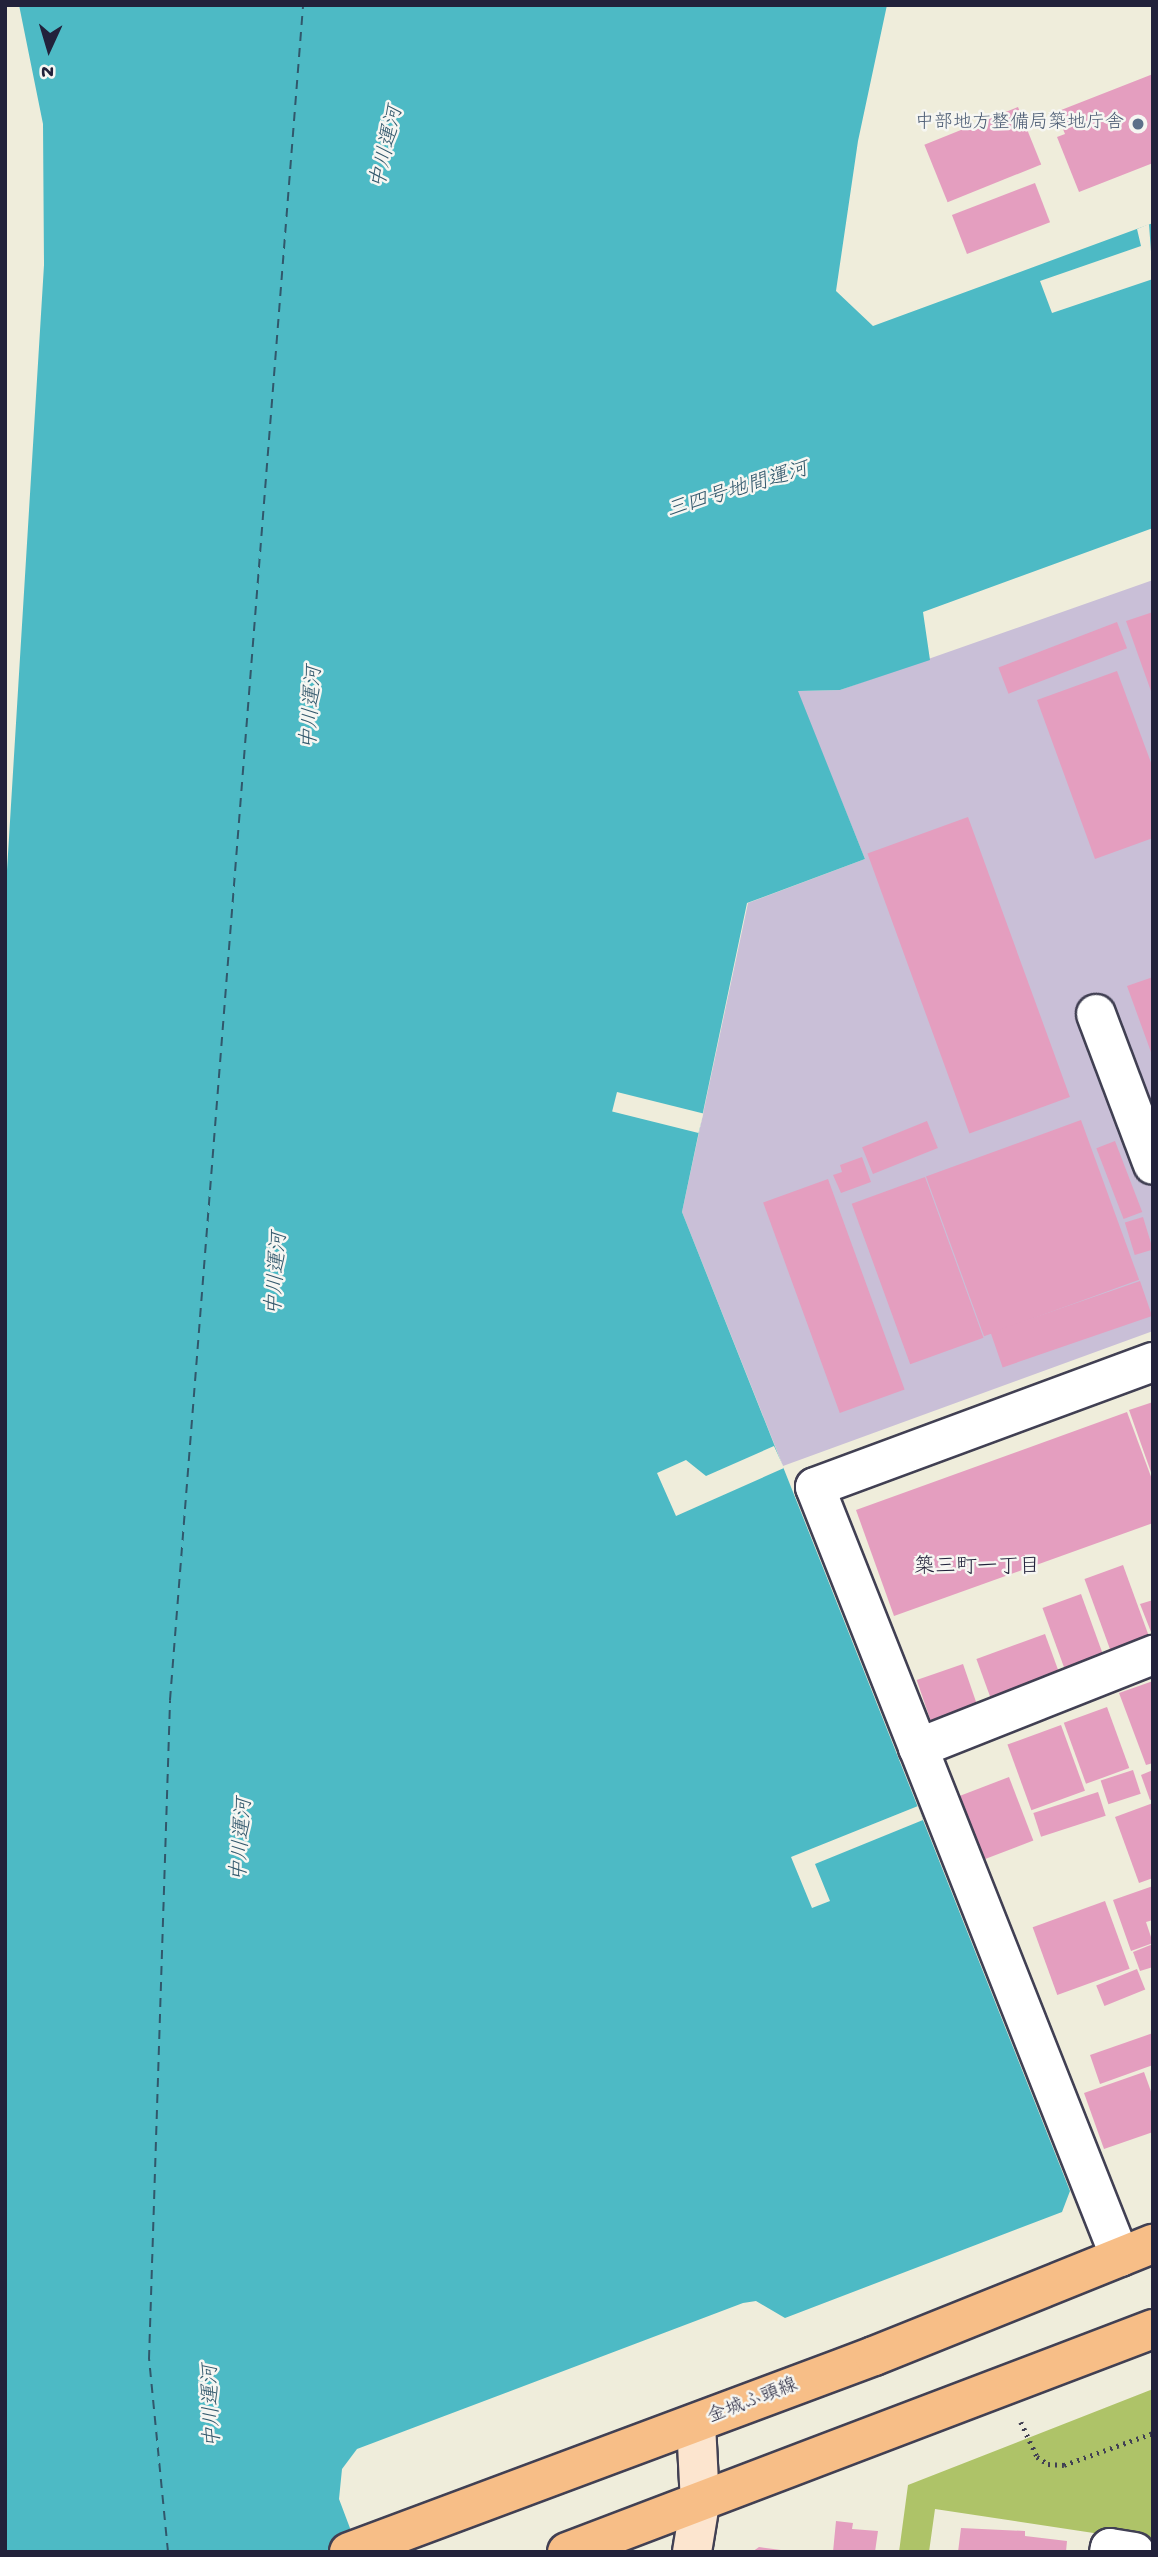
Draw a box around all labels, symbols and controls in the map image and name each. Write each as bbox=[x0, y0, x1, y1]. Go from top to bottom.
north arrow bbox=[14, 14, 84, 84]
text: N bbox=[41, 59, 54, 82]
water label: 中川運河 bbox=[367, 104, 411, 192]
place label: 中部地方整備局築地庁舎 bbox=[915, 113, 1124, 135]
marker: 中部地方整備局築地庁舎 bbox=[1130, 116, 1146, 132]
water label: 三四号地間運河 bbox=[664, 458, 812, 526]
water label: 中川運河 bbox=[299, 665, 329, 751]
water label: 中川運河 bbox=[264, 1231, 294, 1317]
district label: 築三町一丁目 bbox=[914, 1556, 1040, 1582]
water label: 中川運河 bbox=[229, 1797, 259, 1883]
water label: 中川運河 bbox=[200, 2364, 228, 2448]
street label: 金城ふ頭線 bbox=[705, 2374, 801, 2430]

